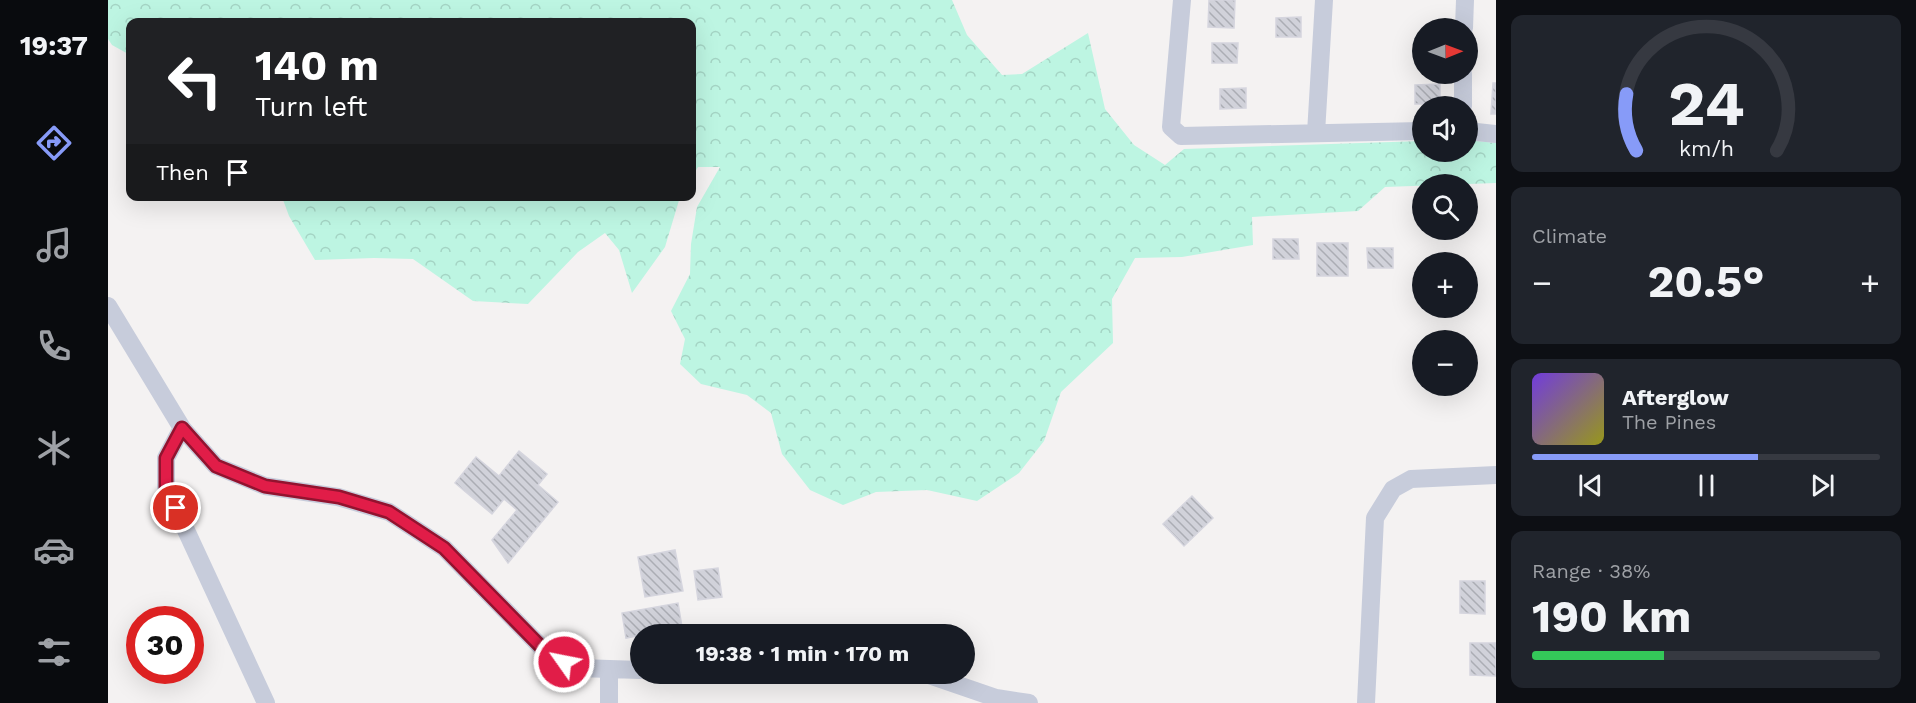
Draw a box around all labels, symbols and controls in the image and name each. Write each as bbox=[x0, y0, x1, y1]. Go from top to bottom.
north arrow bbox=[1412, 18, 1478, 84]
map controls bbox=[1412, 18, 1478, 396]
text: 19:37 bbox=[20, 30, 88, 62]
text: 140 m bbox=[255, 41, 379, 90]
icon: left bbox=[156, 42, 234, 120]
text: 24 bbox=[1668, 67, 1744, 140]
text: Turn left bbox=[255, 91, 367, 123]
button: sound bbox=[1412, 96, 1478, 162]
icon: directions bbox=[33, 122, 75, 164]
text: km/h bbox=[1678, 136, 1734, 161]
icon: arrive bbox=[221, 156, 254, 189]
text: Then bbox=[156, 160, 209, 185]
button: search bbox=[1412, 174, 1478, 240]
icon: music bbox=[33, 224, 75, 266]
text: Climate bbox=[1532, 224, 1607, 248]
button: + bbox=[1412, 252, 1478, 318]
text: 20.5° bbox=[1648, 255, 1764, 308]
text: − bbox=[1532, 263, 1552, 302]
text: + bbox=[1860, 263, 1880, 302]
icon: phone bbox=[33, 325, 75, 367]
button: − bbox=[1412, 330, 1478, 396]
text: Afterglow bbox=[1622, 385, 1729, 410]
text: The Pines bbox=[1622, 410, 1716, 434]
icon: climate bbox=[33, 427, 75, 469]
icon: previous bbox=[1574, 469, 1607, 502]
icon: pause bbox=[1690, 469, 1723, 502]
icon: next bbox=[1806, 469, 1839, 502]
pin bbox=[150, 482, 201, 533]
icon: arrive bbox=[159, 491, 192, 524]
icon: car bbox=[33, 529, 75, 571]
text: Range · 38% bbox=[1532, 559, 1650, 583]
text: 190 km bbox=[1532, 590, 1691, 643]
speed limit sign: 30 bbox=[126, 606, 204, 684]
position arrow bbox=[532, 630, 596, 694]
icon: filters bbox=[33, 631, 75, 673]
text: 19:38 · 1 min · 170 m bbox=[696, 641, 909, 666]

